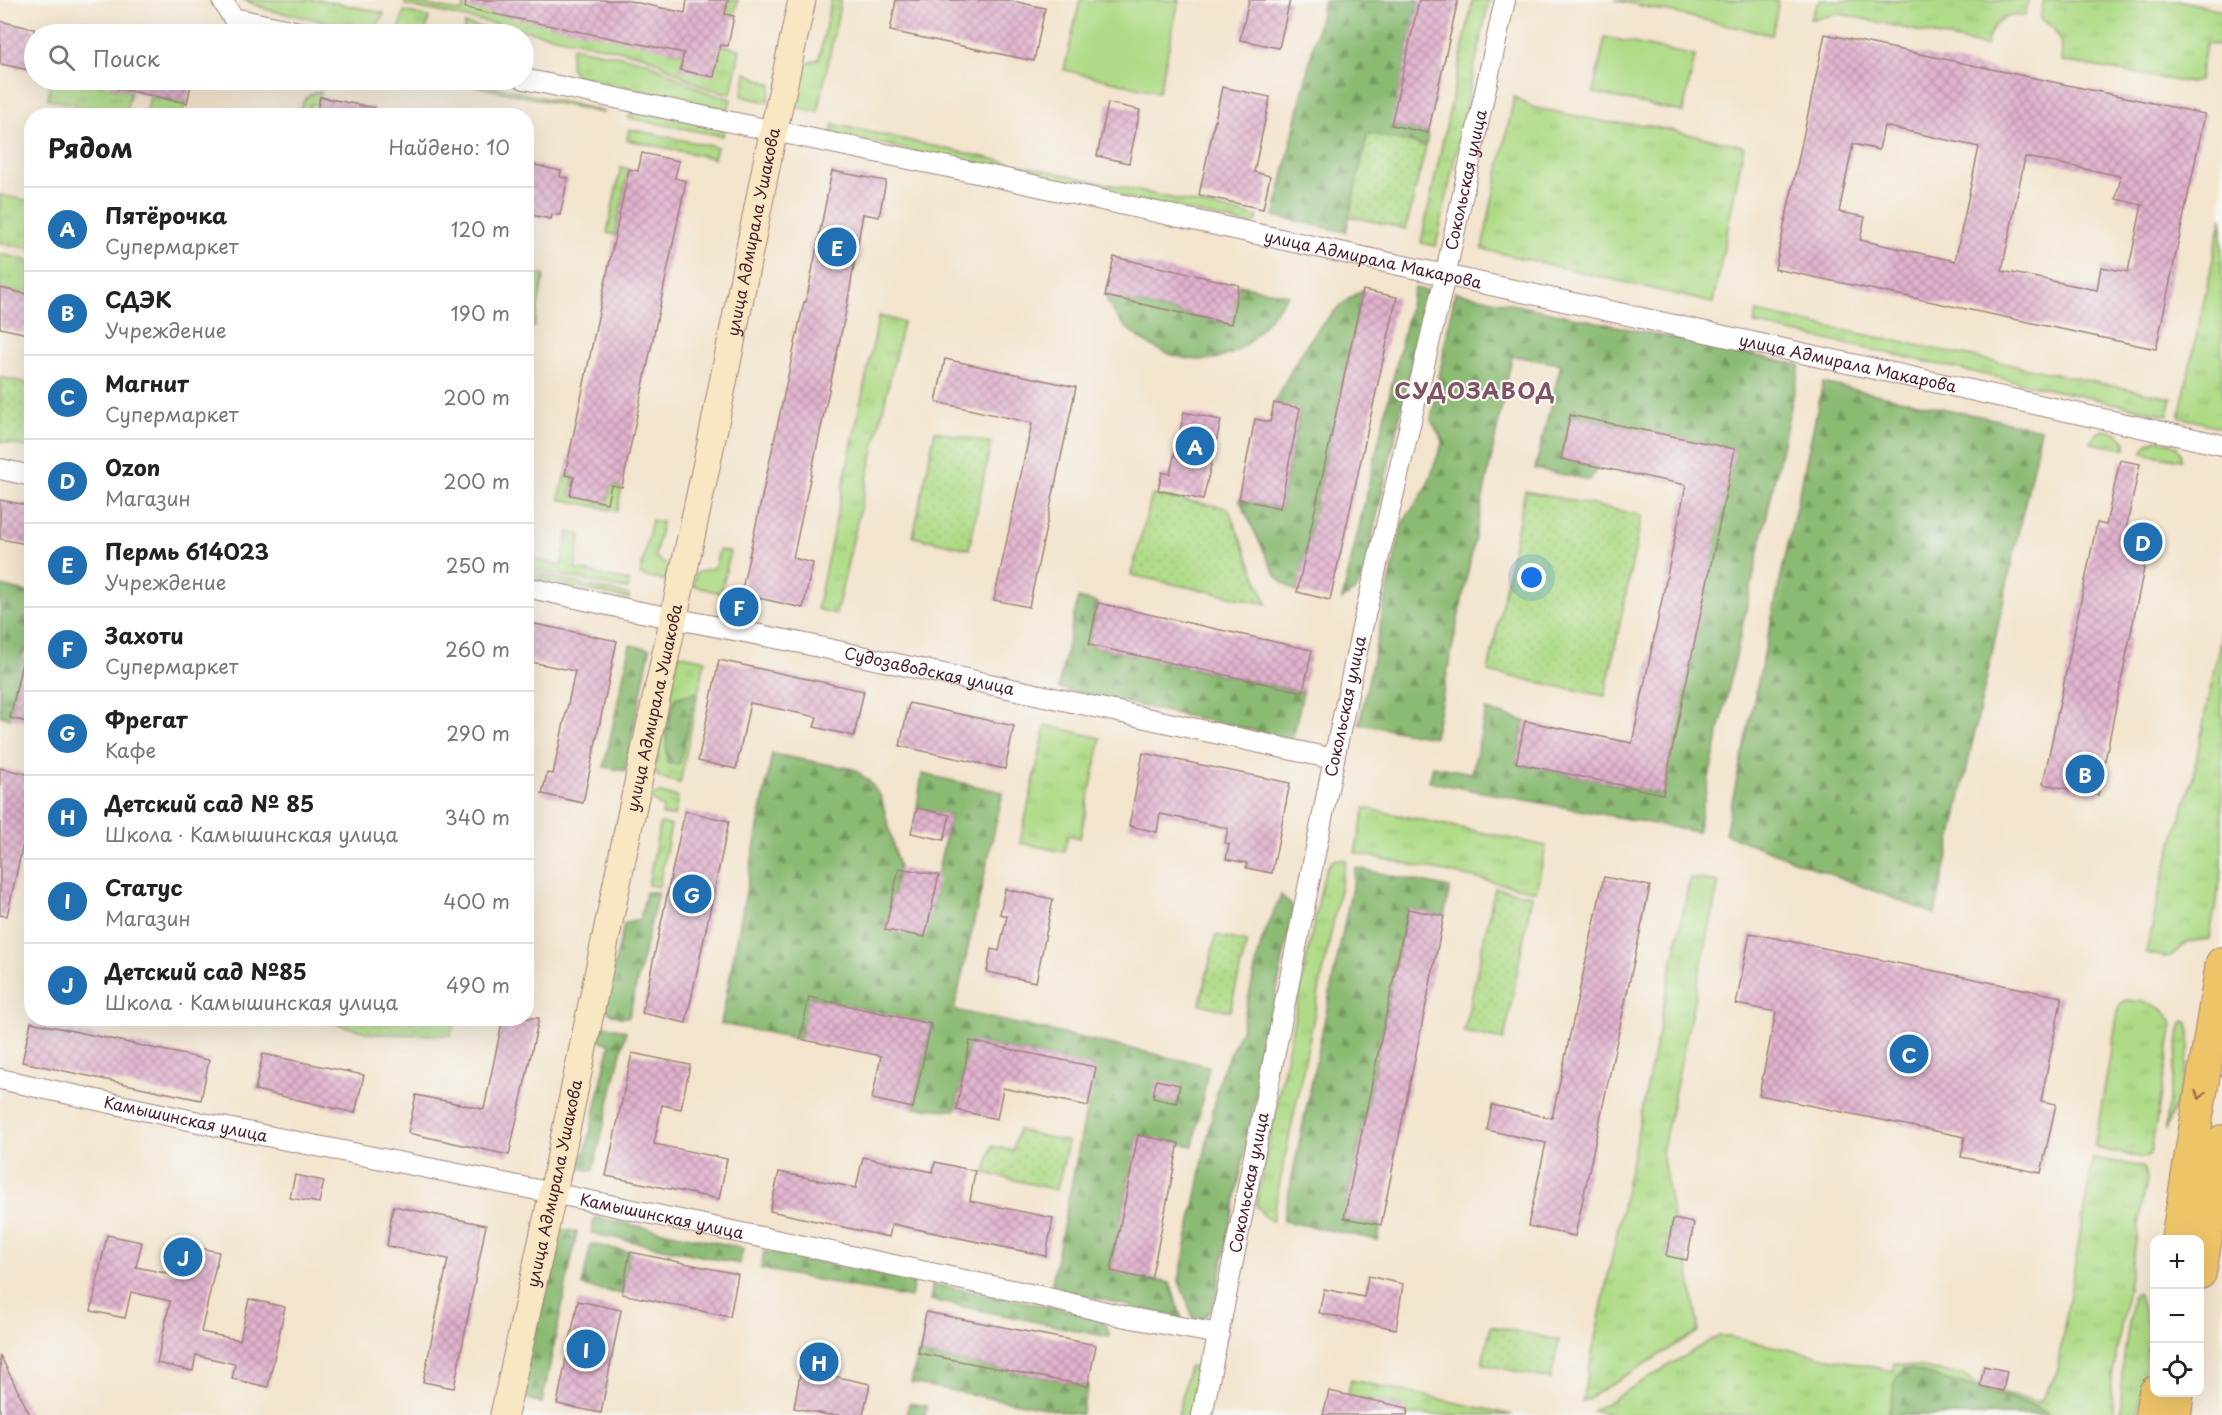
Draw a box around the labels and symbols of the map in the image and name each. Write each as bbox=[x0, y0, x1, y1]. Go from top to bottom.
street label: Сокольская улица bbox=[1438, 107, 1492, 252]
street label: улица Адмирала Ушакова bbox=[720, 125, 785, 338]
street label: улица Адмирала Макарова bbox=[1262, 223, 1484, 294]
pin: E bbox=[818, 224, 856, 270]
street label: улица Адмирала Макарова bbox=[1737, 327, 1959, 398]
district label: СУДОЗАВОД bbox=[1394, 373, 1556, 406]
pin: A bbox=[1176, 424, 1214, 468]
pin: D bbox=[2124, 520, 2162, 564]
your location bbox=[1517, 563, 1546, 592]
pin: F bbox=[720, 584, 758, 630]
street label: улица Адмирала Ушакова bbox=[619, 601, 687, 814]
street label: Сокольская улица bbox=[1318, 634, 1371, 779]
street label: Судозаводская улица bbox=[842, 640, 1017, 700]
pin: B bbox=[2066, 752, 2104, 796]
pin: G bbox=[672, 872, 712, 916]
pin: C bbox=[1890, 1032, 1928, 1076]
street label: улица Адмирала Ушакова bbox=[519, 1077, 587, 1289]
street label: Камышинская улица bbox=[102, 1089, 270, 1147]
one-way arrow bbox=[2194, 1090, 2206, 1099]
street label: Сокольская улица bbox=[1222, 1110, 1274, 1255]
street label: Камышинская улица bbox=[578, 1186, 746, 1244]
pin: J bbox=[164, 1234, 202, 1280]
pin: I bbox=[566, 1326, 606, 1372]
pin: H bbox=[800, 1340, 838, 1384]

